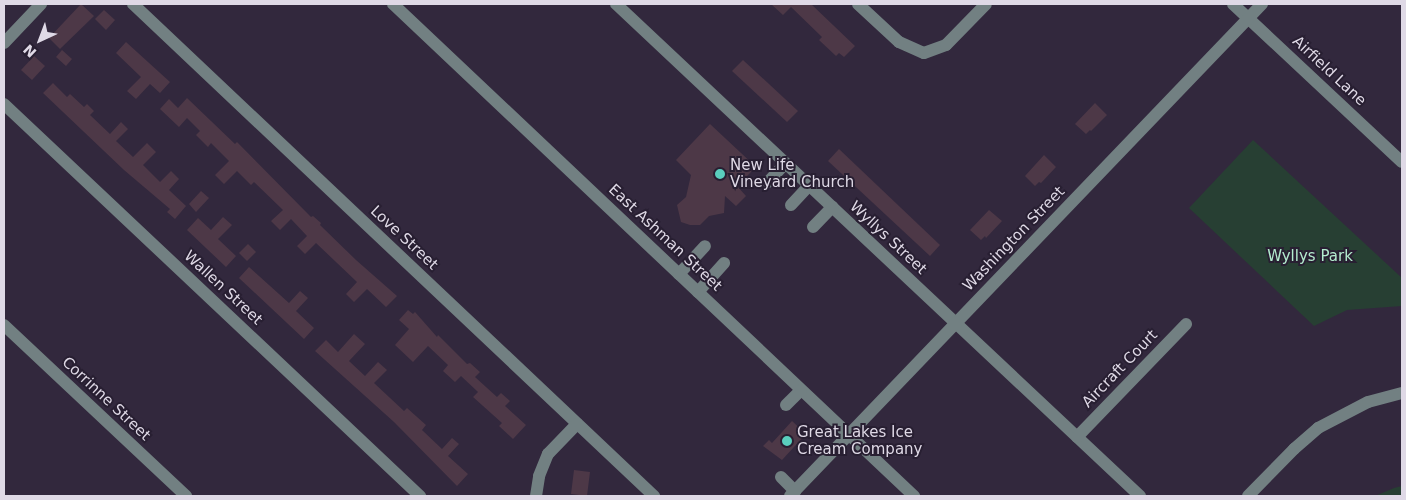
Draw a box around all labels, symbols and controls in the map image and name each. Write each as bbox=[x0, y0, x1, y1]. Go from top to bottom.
north arrow bbox=[15, 15, 65, 65]
street label: Airfield Lane bbox=[1288, 32, 1370, 110]
text: N bbox=[20, 41, 40, 61]
place label: New Life Vineyard Church bbox=[730, 156, 854, 191]
marker: New Life Vineyard Church bbox=[714, 168, 726, 180]
street label: East Ashman Street bbox=[605, 181, 725, 295]
street label: Washington Street bbox=[959, 183, 1069, 295]
street label: Wyllys Street bbox=[846, 198, 930, 278]
street label: Love Street bbox=[367, 202, 441, 274]
street label: Wallen Street bbox=[180, 247, 266, 329]
park label: Wyllys Park bbox=[1267, 248, 1353, 266]
street label: Aircraft Court bbox=[1079, 327, 1161, 411]
street label: Corrinne Street bbox=[58, 353, 154, 445]
place label: Great Lakes Ice Cream Company bbox=[797, 423, 922, 458]
marker: Great Lakes Ice Cream Company bbox=[781, 435, 793, 447]

